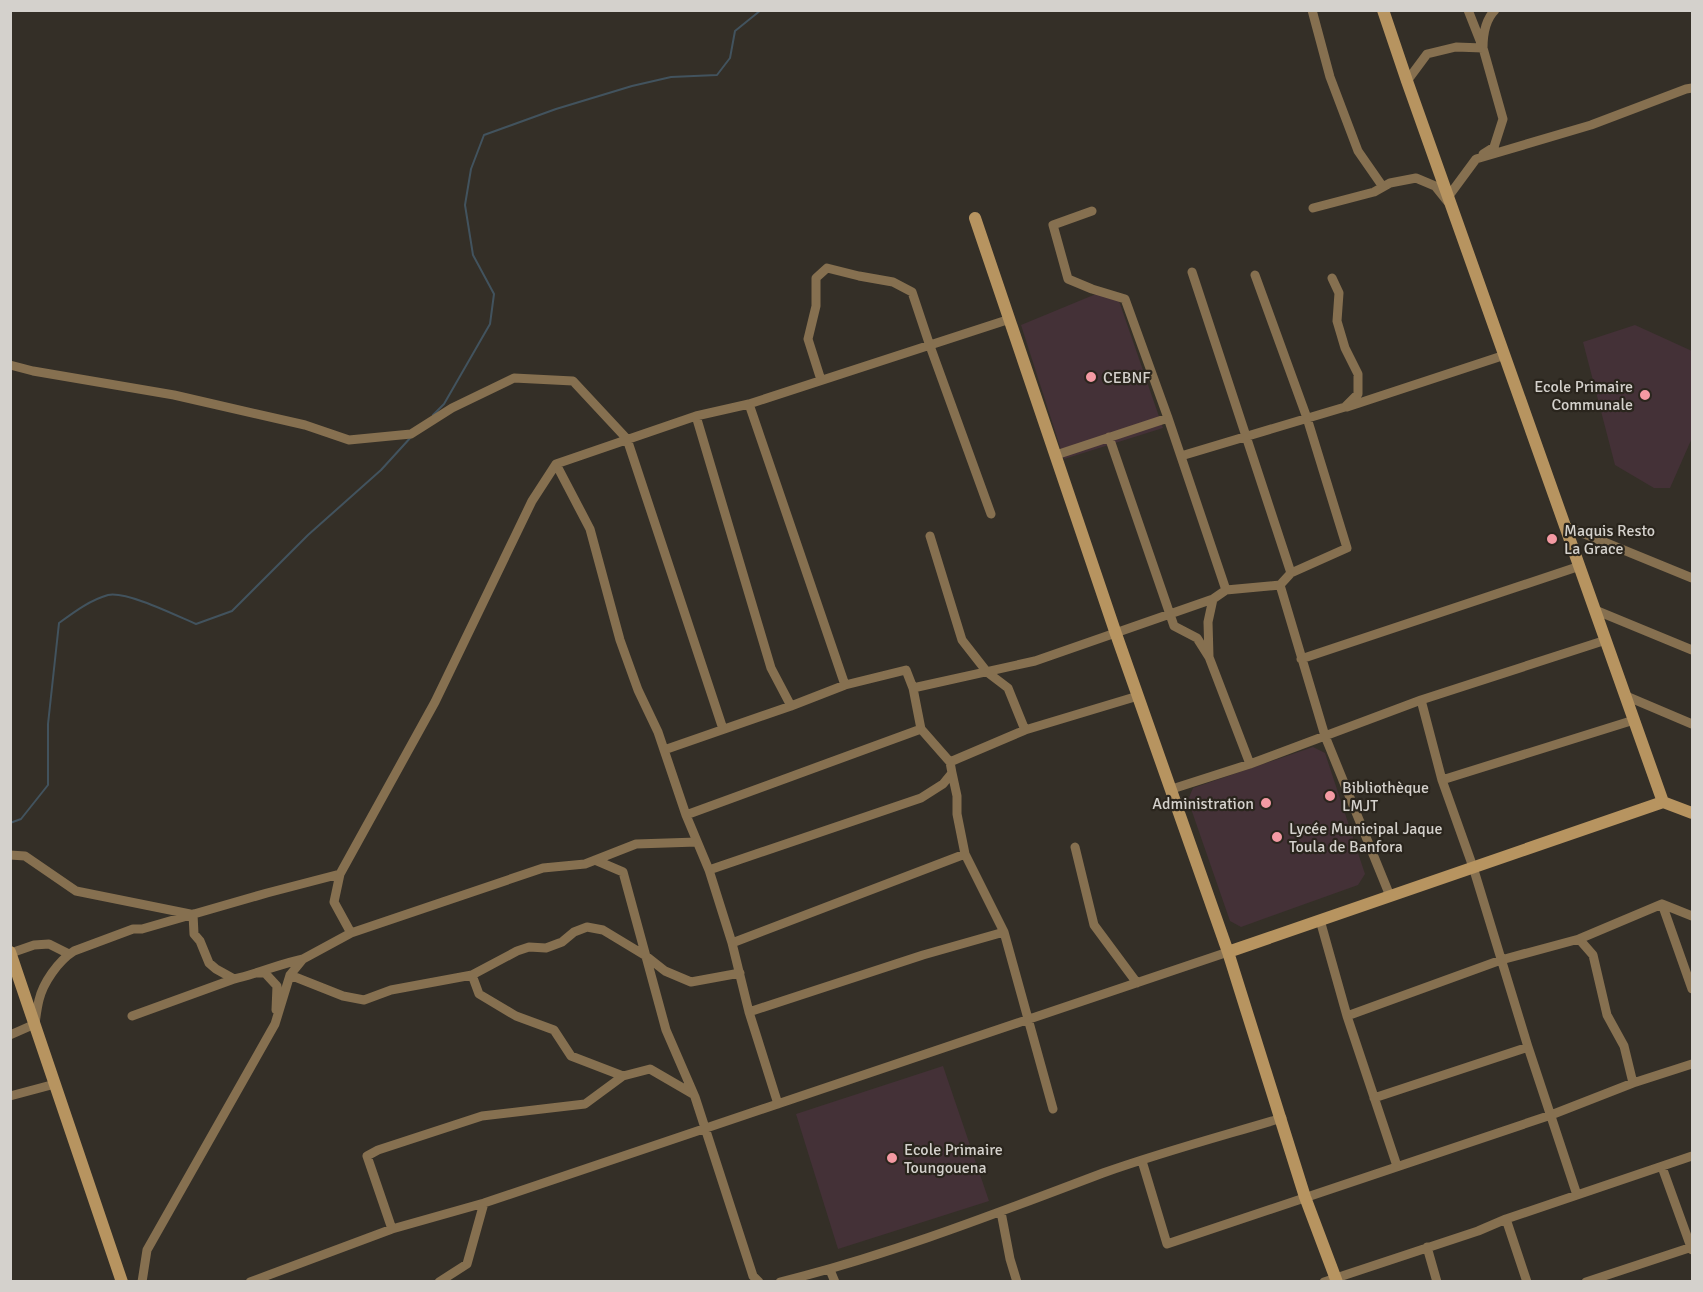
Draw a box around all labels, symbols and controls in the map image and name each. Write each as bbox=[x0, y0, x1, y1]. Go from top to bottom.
place label: CEBNF bbox=[1103, 368, 1151, 388]
marker: CEBNF bbox=[1084, 370, 1098, 384]
place label: Ecole Primaire Communale bbox=[1534, 377, 1633, 415]
marker: Ecole Primaire Communale bbox=[1638, 388, 1652, 402]
place label: Maquis Resto La Grace bbox=[1564, 521, 1655, 559]
marker: Maquis Resto La Grace bbox=[1545, 532, 1559, 546]
place label: Bibliothèque LMJT bbox=[1342, 778, 1429, 816]
marker: Bibliothèque LMJT bbox=[1323, 789, 1337, 803]
place label: Administration bbox=[1152, 794, 1254, 814]
marker: Administration bbox=[1259, 796, 1273, 810]
place label: Lycée Municipal Jaque Toula de Banfora bbox=[1289, 819, 1442, 857]
marker: Lycée Municipal Jaque Toula de Banfora bbox=[1270, 830, 1284, 844]
place label: Ecole Primaire Toungouena bbox=[904, 1140, 1003, 1178]
marker: Ecole Primaire Toungouena bbox=[885, 1151, 899, 1165]

